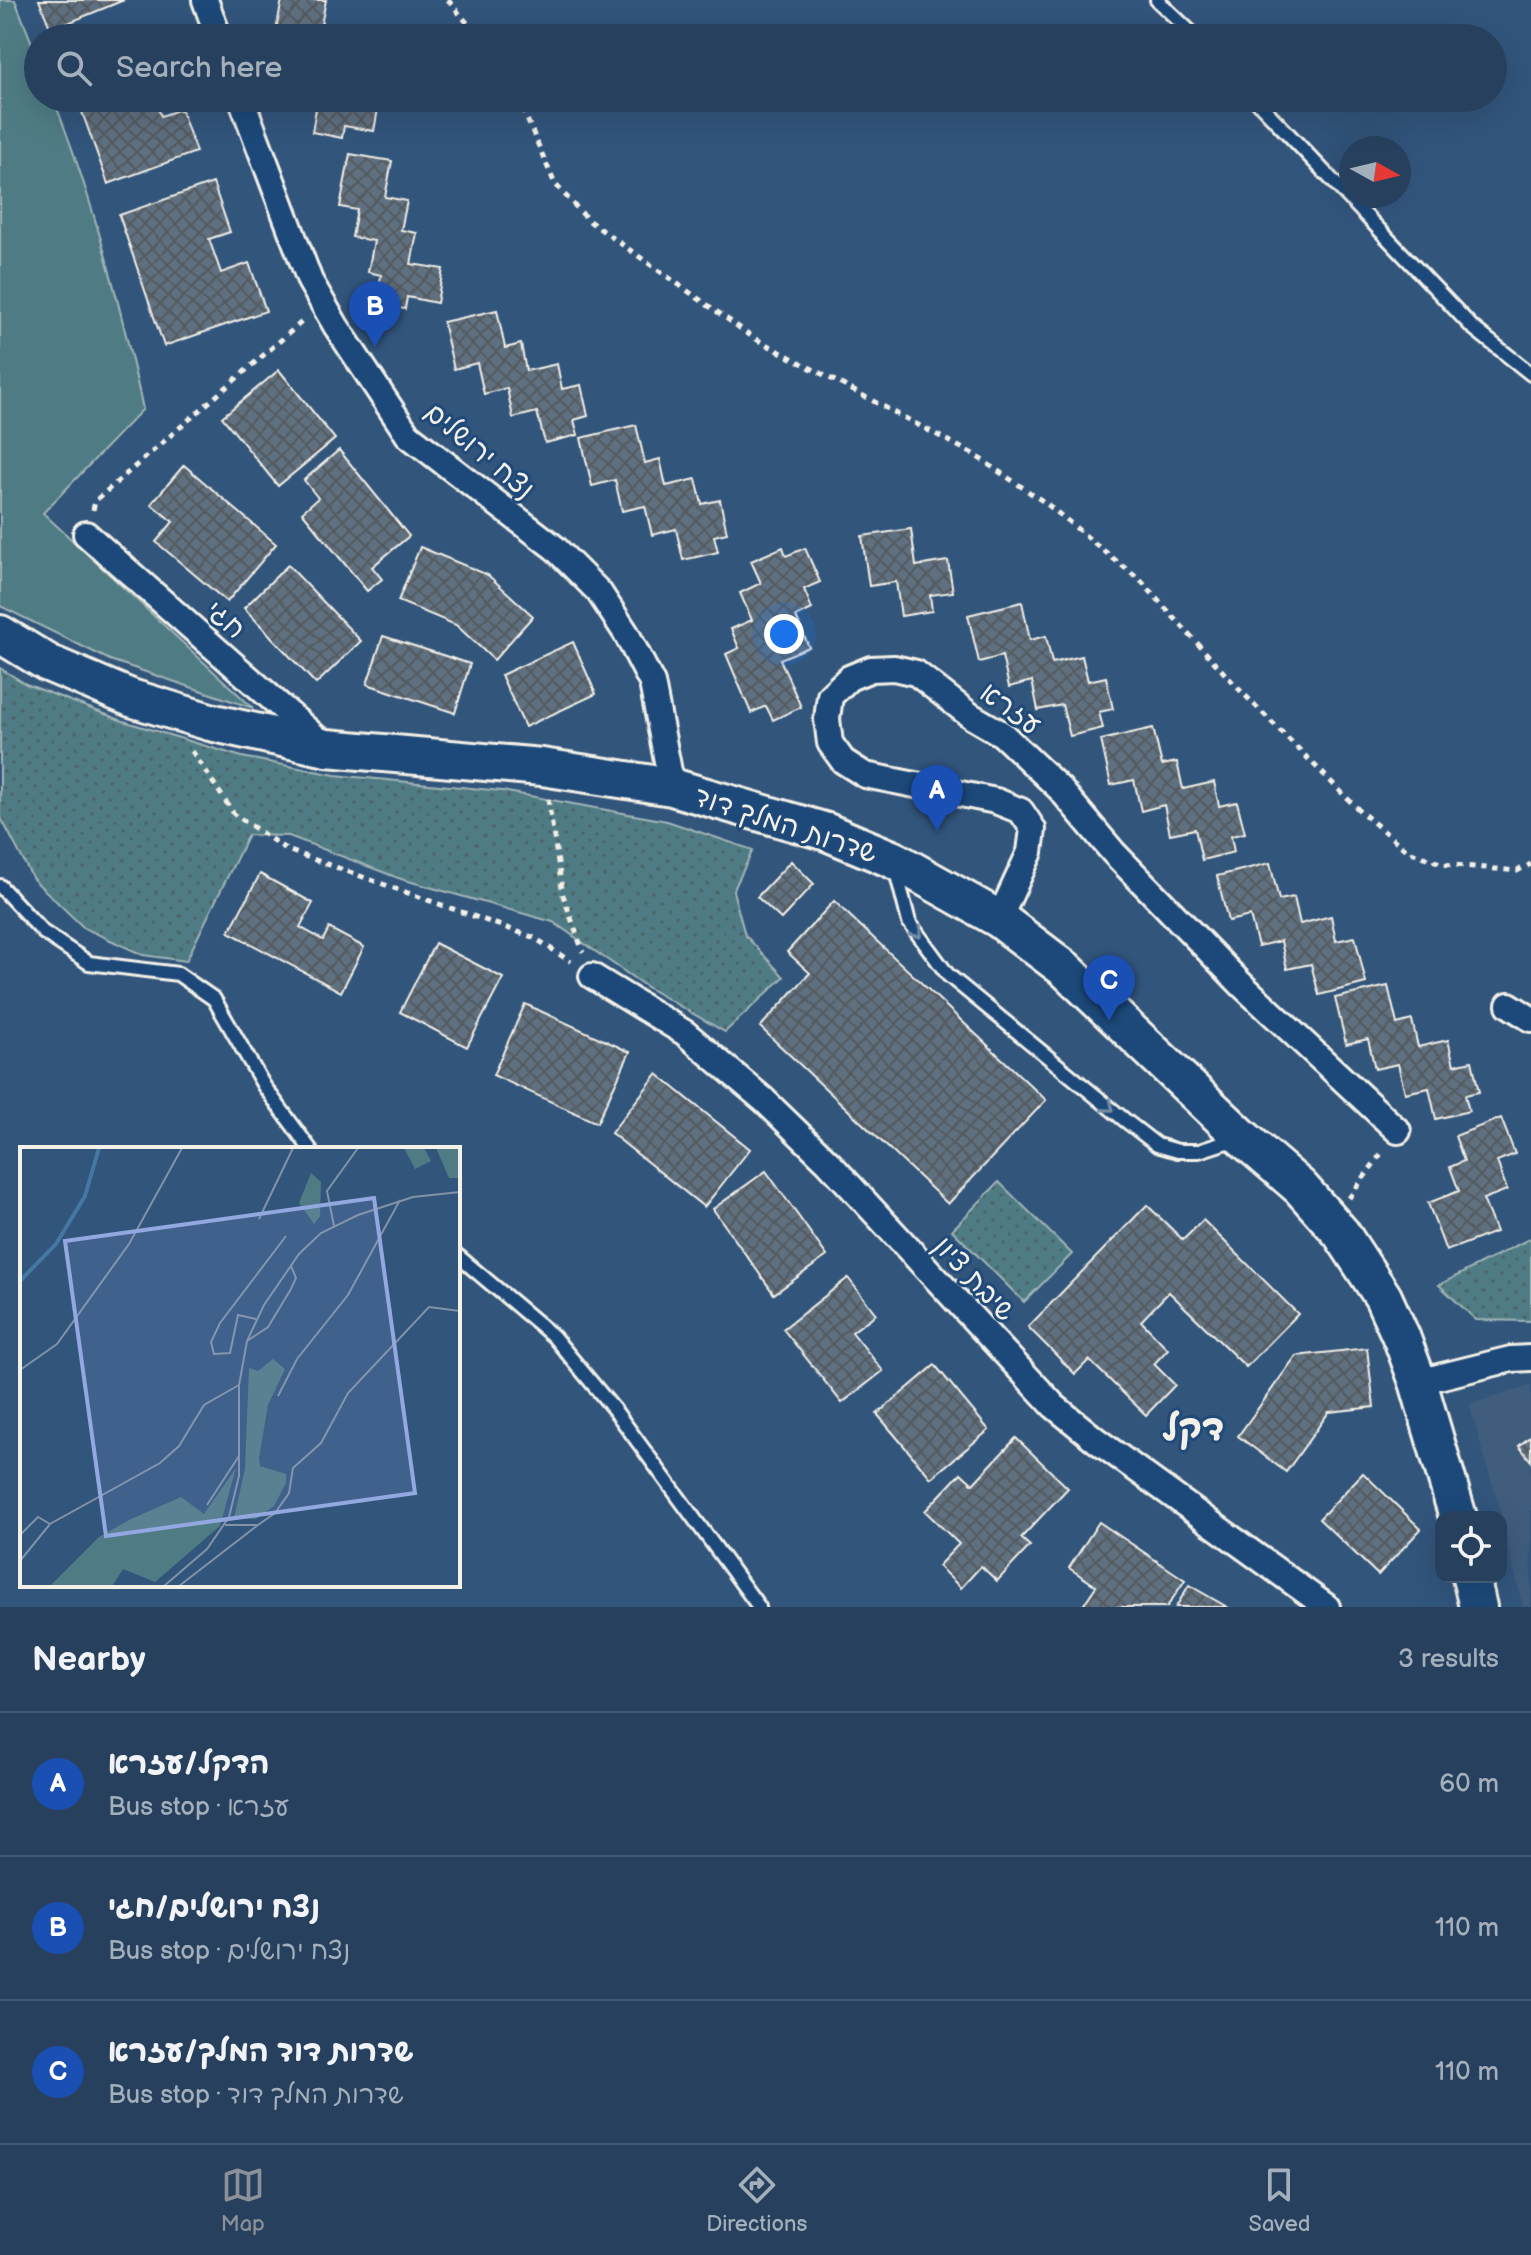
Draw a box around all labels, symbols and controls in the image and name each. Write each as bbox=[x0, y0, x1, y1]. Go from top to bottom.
search box bbox=[24, 24, 1507, 112]
icon: search bbox=[52, 46, 96, 90]
text: Search here bbox=[116, 50, 282, 86]
north arrow bbox=[1339, 136, 1411, 208]
pin: B bbox=[349, 281, 401, 347]
street label: נצח ירושלים bbox=[418, 396, 541, 506]
street label: חגי bbox=[199, 594, 252, 646]
your location bbox=[764, 614, 804, 654]
street label: עזרא bbox=[973, 676, 1047, 742]
pin: A bbox=[911, 765, 963, 831]
street label: שדרות המלך דוד bbox=[690, 780, 881, 871]
one-way arrow bbox=[907, 925, 922, 939]
pin: C bbox=[1083, 955, 1135, 1021]
one-way arrow bbox=[1100, 1097, 1114, 1112]
inset map bbox=[20, 1147, 460, 1587]
street label: שיבת ציון bbox=[926, 1230, 1021, 1328]
district label: דקל bbox=[1162, 1408, 1224, 1451]
map controls bbox=[1435, 1511, 1507, 1583]
button: locate bbox=[1435, 1511, 1507, 1583]
text: Nearby bbox=[32, 1639, 146, 1680]
text: 3 results bbox=[1398, 1644, 1499, 1675]
text: הדקל/עזרא bbox=[108, 1746, 269, 1782]
text: A bbox=[50, 1769, 66, 1800]
text: 60 m bbox=[1439, 1769, 1499, 1800]
text: Bus stop · עזרא bbox=[108, 1792, 289, 1823]
text: נצח ירושלים/חגי bbox=[108, 1890, 320, 1926]
text: B bbox=[49, 1913, 67, 1944]
text: 110 m bbox=[1435, 1913, 1499, 1944]
text: Bus stop · נצח ירושלים bbox=[108, 1936, 350, 1967]
text: שדרות דוד המלך/עזרא bbox=[108, 2034, 414, 2070]
text: C bbox=[49, 2057, 67, 2088]
text: 110 m bbox=[1435, 2057, 1499, 2088]
text: Bus stop · שדרות המלך דוד bbox=[108, 2080, 404, 2111]
tab: Map bbox=[221, 2163, 265, 2238]
tab: Directions bbox=[706, 2163, 807, 2238]
tab: Saved bbox=[1249, 2163, 1310, 2238]

